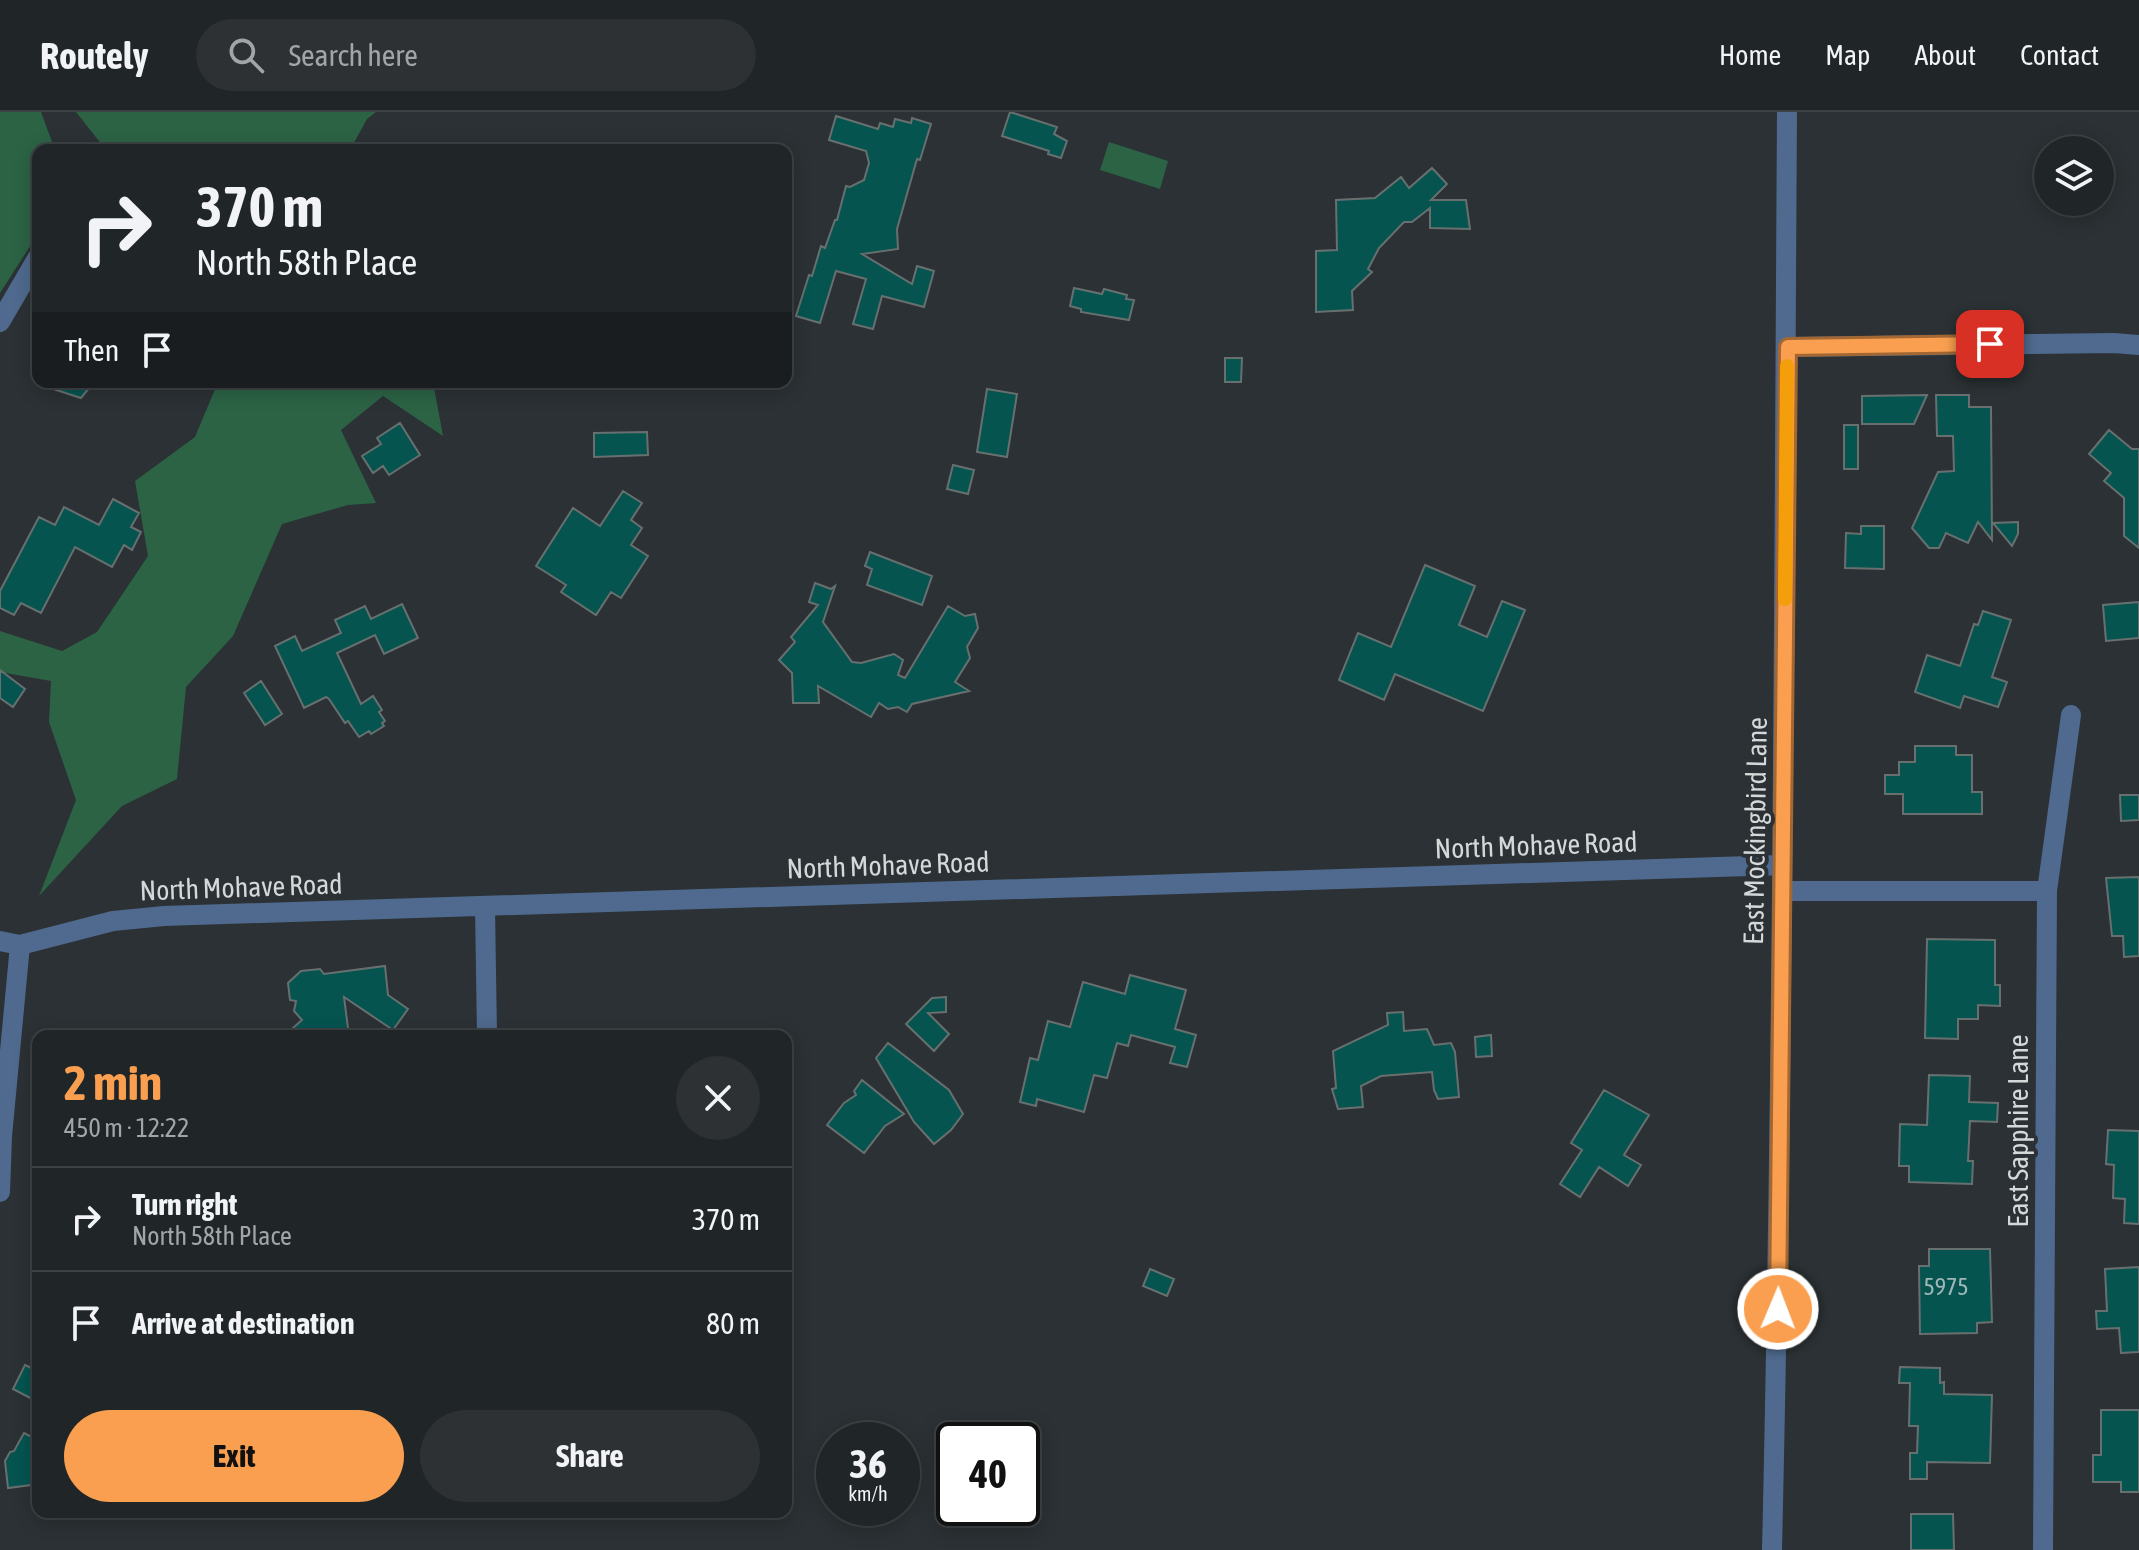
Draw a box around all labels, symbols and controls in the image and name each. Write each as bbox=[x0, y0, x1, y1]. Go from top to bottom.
search box bbox=[196, 19, 756, 91]
icon: search bbox=[224, 33, 268, 77]
text: Routely bbox=[40, 34, 148, 77]
text: Search here bbox=[288, 38, 418, 72]
text: Home bbox=[1719, 39, 1781, 71]
text: Map bbox=[1825, 39, 1870, 71]
text: About bbox=[1914, 39, 1976, 71]
text: Contact bbox=[2020, 39, 2099, 71]
map controls bbox=[2034, 136, 2114, 216]
button: layers bbox=[2034, 136, 2114, 216]
text: 370 m bbox=[196, 175, 323, 239]
icon: right bbox=[64, 176, 168, 280]
text: North 58th Place bbox=[196, 241, 417, 283]
pin bbox=[1956, 310, 2024, 378]
icon: arrive bbox=[1968, 322, 2012, 366]
icon: arrive bbox=[135, 328, 179, 372]
text: Then bbox=[64, 333, 119, 367]
street label: East Mockingbird Lane bbox=[1737, 717, 1773, 945]
street label: North Mohave Road bbox=[1434, 825, 1638, 865]
street label: North Mohave Road bbox=[786, 845, 990, 885]
street label: North Mohave Road bbox=[139, 867, 343, 907]
street label: East Sapphire Lane bbox=[2002, 1034, 2034, 1228]
text: 2 min bbox=[64, 1055, 162, 1110]
button: close bbox=[676, 1056, 760, 1140]
text: 450 m · 12:22 bbox=[64, 1113, 189, 1143]
text: Turn right bbox=[132, 1187, 238, 1221]
icon: right bbox=[64, 1197, 108, 1241]
text: 370 m bbox=[692, 1202, 760, 1236]
text: North 58th Place bbox=[132, 1221, 292, 1251]
position arrow bbox=[1736, 1267, 1820, 1351]
house number: 5975 bbox=[1923, 1273, 1969, 1300]
icon: arrive bbox=[64, 1301, 108, 1345]
text: Arrive at destination bbox=[132, 1306, 354, 1340]
text: 80 m bbox=[706, 1306, 760, 1340]
button: Exit bbox=[64, 1410, 404, 1502]
button: Share bbox=[420, 1410, 760, 1502]
speed limit sign: 40 bbox=[936, 1422, 1040, 1526]
text: 36 bbox=[849, 1441, 887, 1486]
text: km/h bbox=[848, 1482, 888, 1505]

